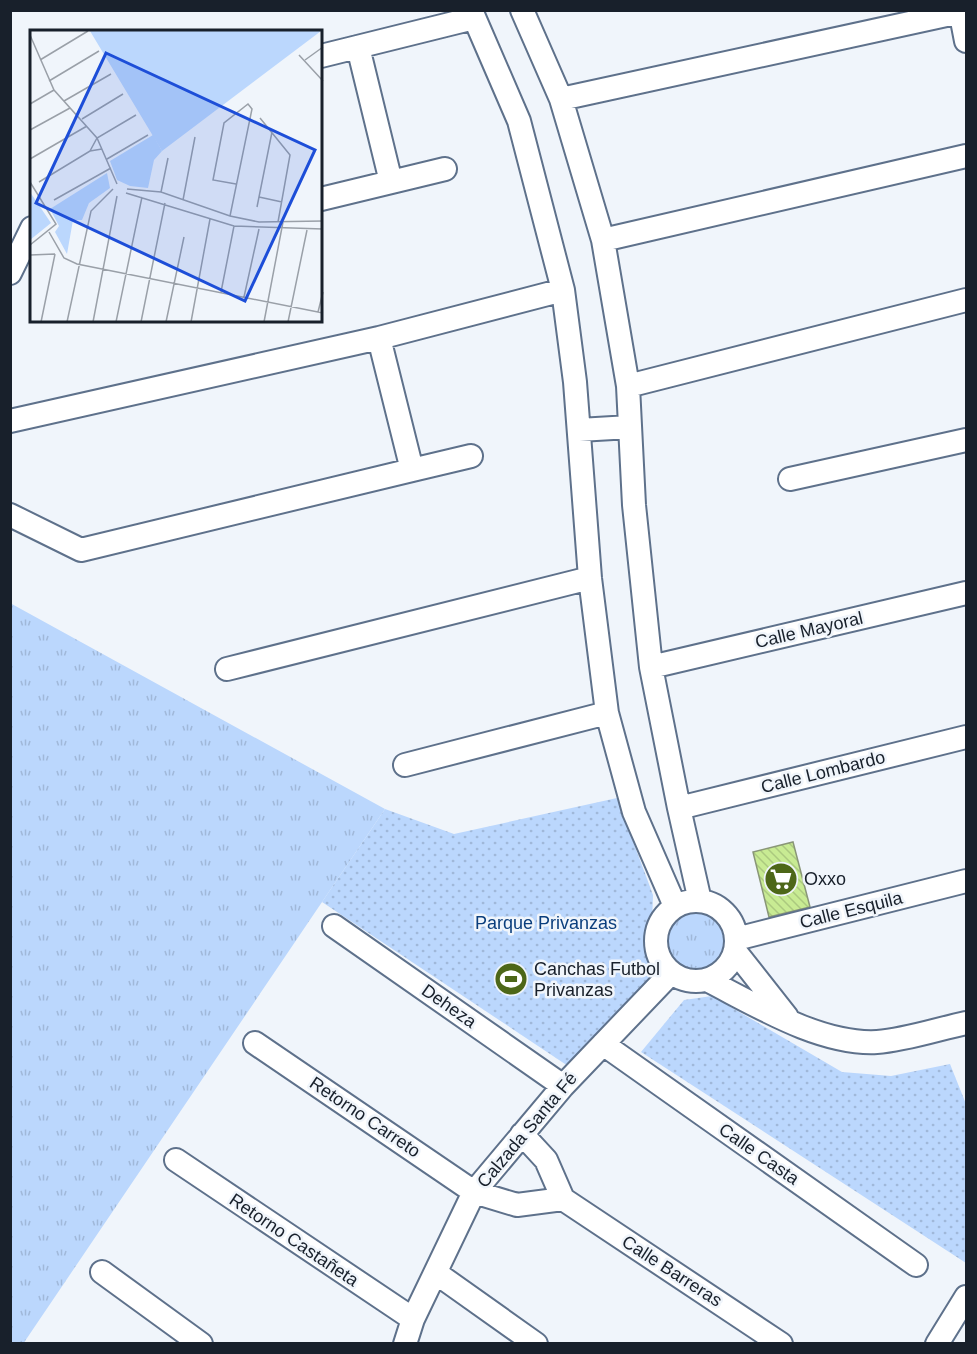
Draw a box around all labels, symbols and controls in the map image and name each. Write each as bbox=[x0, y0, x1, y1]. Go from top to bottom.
inset map bbox=[30, 30, 322, 322]
street label: Calle Mayoral bbox=[753, 608, 865, 652]
street label: Calle Lombardo bbox=[759, 747, 887, 797]
supermarket icon: Oxxo bbox=[763, 861, 799, 897]
place label: Oxxo bbox=[804, 869, 846, 889]
street label: Calle Esquila bbox=[798, 887, 905, 932]
park label: Parque Privanzas bbox=[475, 913, 617, 933]
place label: Canchas Futbol Privanzas bbox=[534, 959, 660, 1000]
sports icon: Canchas Futbol Privanzas bbox=[493, 961, 529, 997]
street label: Deheza bbox=[418, 980, 481, 1033]
street label: Calzada Santa Fé bbox=[473, 1068, 581, 1192]
street label: Retorno Carreto bbox=[306, 1073, 424, 1161]
street label: Calle Casta bbox=[715, 1119, 804, 1189]
street label: Retorno Castañeta bbox=[226, 1189, 363, 1291]
street label: Calle Barreras bbox=[618, 1231, 726, 1311]

